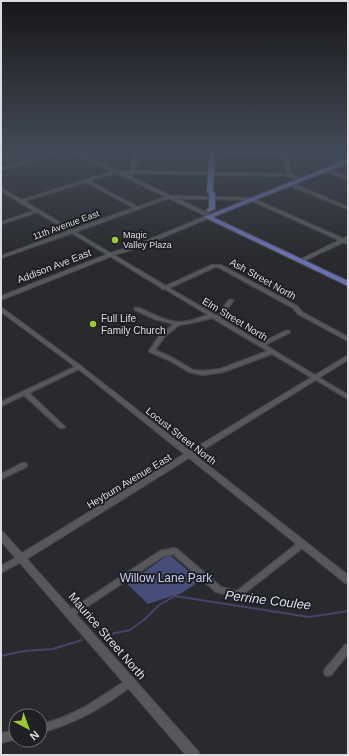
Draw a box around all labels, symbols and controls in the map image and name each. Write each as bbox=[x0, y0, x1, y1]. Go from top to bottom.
street label: 11th Avenue East bbox=[32, 208, 101, 242]
place label: Magic Valley Plaza bbox=[123, 230, 172, 250]
marker: Magic Valley Plaza bbox=[110, 235, 120, 245]
street label: Addison Ave East bbox=[16, 247, 93, 285]
street label: Ash Street North bbox=[228, 256, 298, 302]
street label: Elm Street North bbox=[200, 295, 270, 343]
place label: Full Life Family Church bbox=[101, 313, 165, 336]
marker: Full Life Family Church bbox=[88, 319, 98, 329]
street label: Locust Street North bbox=[144, 405, 218, 467]
street label: Heyburn Avenue East bbox=[85, 451, 173, 511]
park label: Willow Lane Park bbox=[120, 571, 213, 585]
water label: Perrine Coulee bbox=[224, 587, 312, 613]
street label: Maurice Street North bbox=[65, 590, 149, 682]
north arrow bbox=[8, 708, 48, 748]
text: N bbox=[28, 728, 41, 743]

